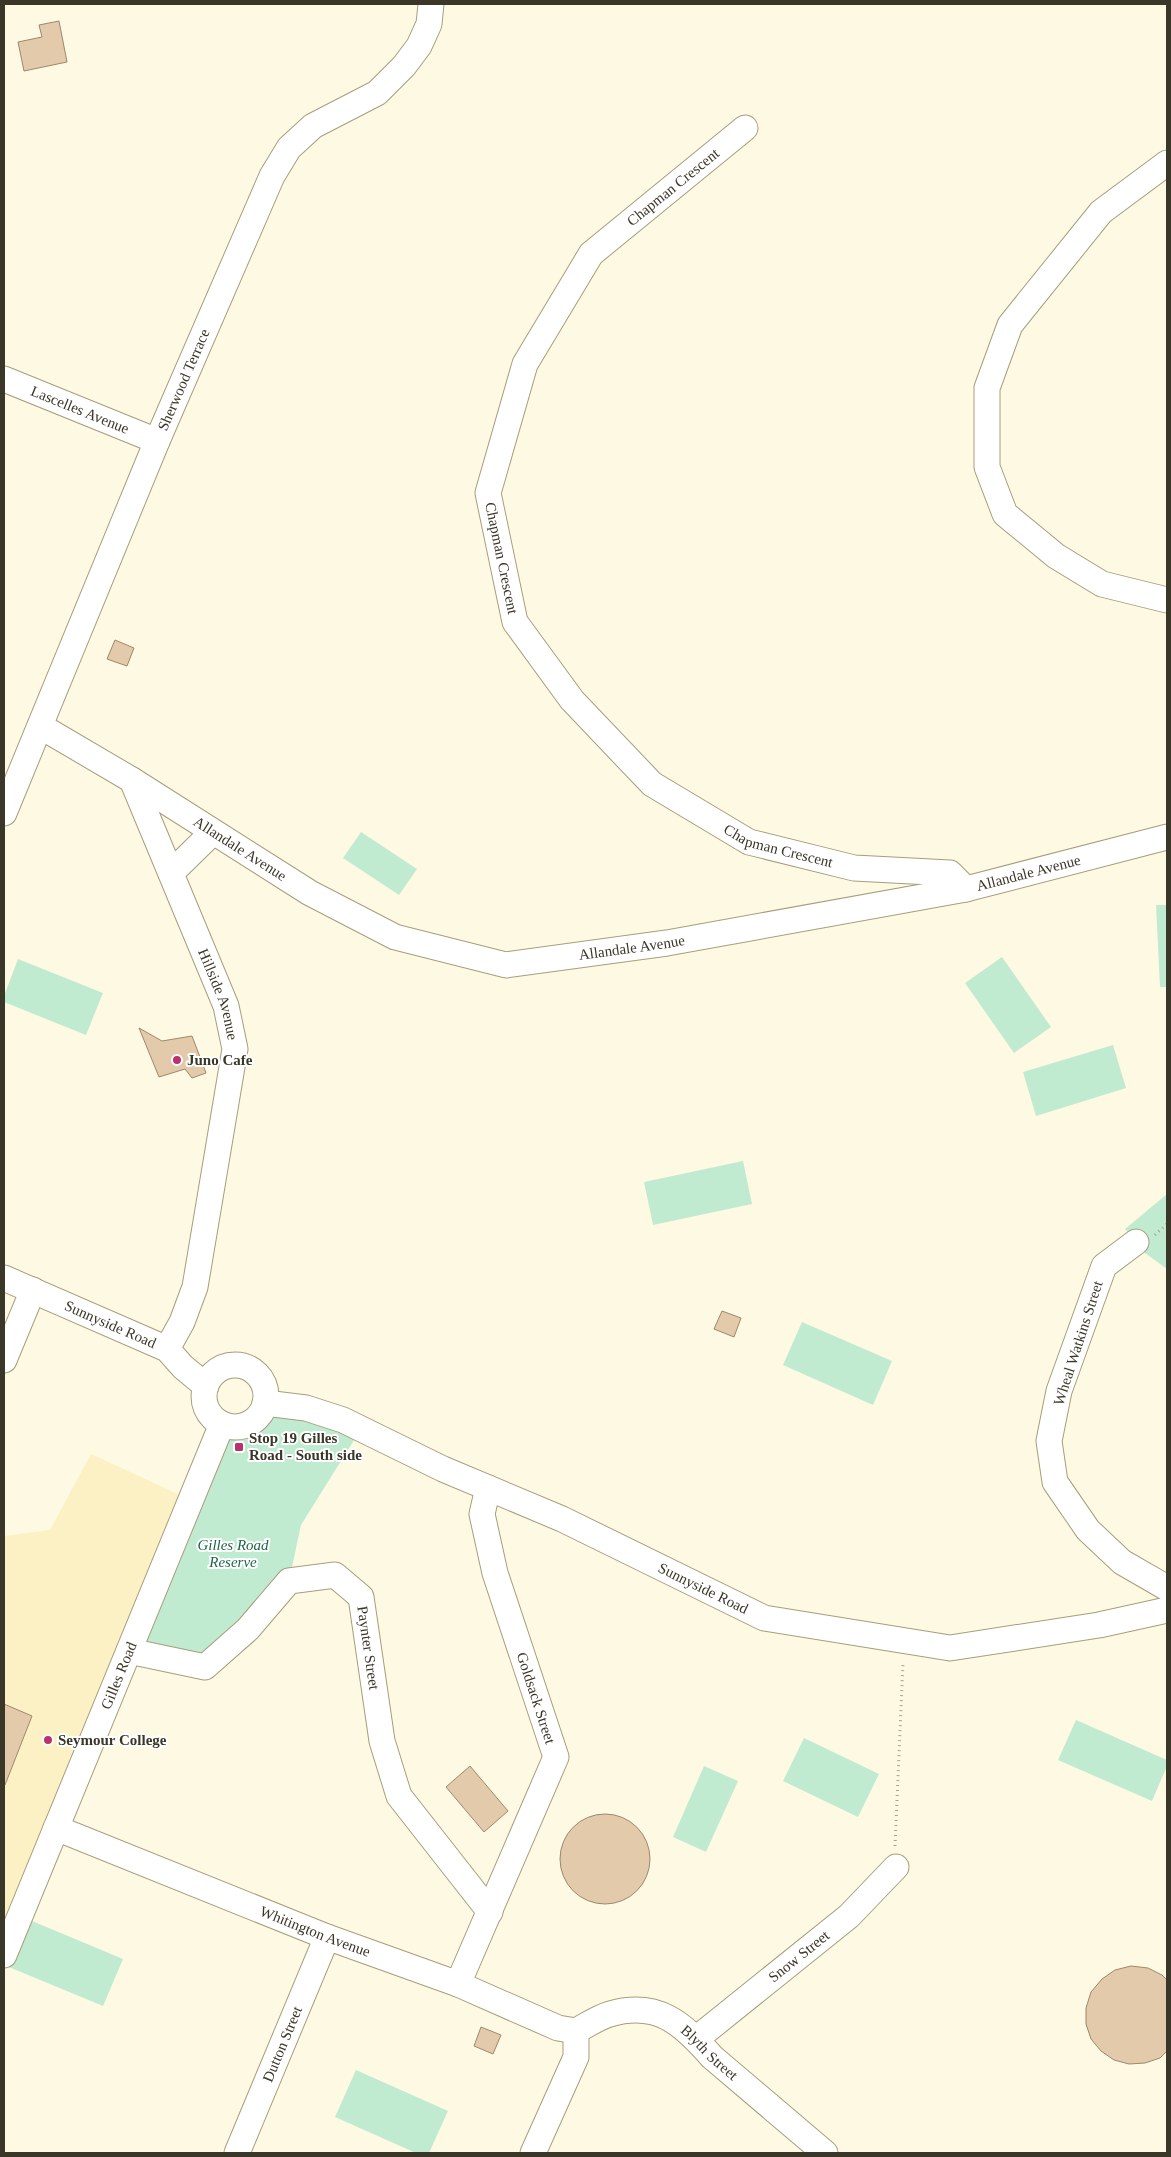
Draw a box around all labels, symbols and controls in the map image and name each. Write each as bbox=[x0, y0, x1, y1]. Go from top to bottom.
street label: Chapman Crescent bbox=[624, 144, 723, 229]
street label: Sherwood Terrace bbox=[155, 326, 213, 433]
street label: Lascelles Avenue bbox=[29, 383, 132, 437]
street label: Chapman Crescent bbox=[482, 501, 521, 616]
street label: Allandale Avenue bbox=[191, 813, 290, 884]
street label: Chapman Crescent bbox=[721, 821, 835, 871]
street label: Allandale Avenue bbox=[975, 852, 1083, 894]
street label: Allandale Avenue bbox=[578, 932, 686, 963]
street label: Hillside Avenue bbox=[195, 946, 241, 1042]
place label: Juno Cafe bbox=[187, 1052, 253, 1068]
marker: Juno Cafe bbox=[171, 1054, 183, 1066]
street label: Wheal Watkins Street bbox=[1050, 1278, 1106, 1407]
street label: Sunnyside Road bbox=[62, 1297, 159, 1351]
place label: Stop 19 Gilles Road - South side bbox=[249, 1430, 362, 1463]
marker: Stop 19 Gilles Road - South side bbox=[233, 1441, 245, 1453]
park label: Gilles Road Reserve bbox=[197, 1537, 269, 1570]
street label: Sunnyside Road bbox=[656, 1560, 751, 1617]
street label: Paynter Street bbox=[354, 1605, 383, 1692]
street label: Gilles Road bbox=[98, 1639, 140, 1712]
street label: Goldsack Street bbox=[514, 1650, 559, 1747]
place label: Seymour College bbox=[58, 1732, 167, 1748]
marker: Seymour College bbox=[42, 1734, 54, 1746]
street label: Whitington Avenue bbox=[258, 1903, 373, 1960]
street label: Snow Street bbox=[765, 1927, 833, 1985]
street label: Dutton Street bbox=[260, 2003, 306, 2084]
street label: Blyth Street bbox=[678, 2022, 742, 2084]

